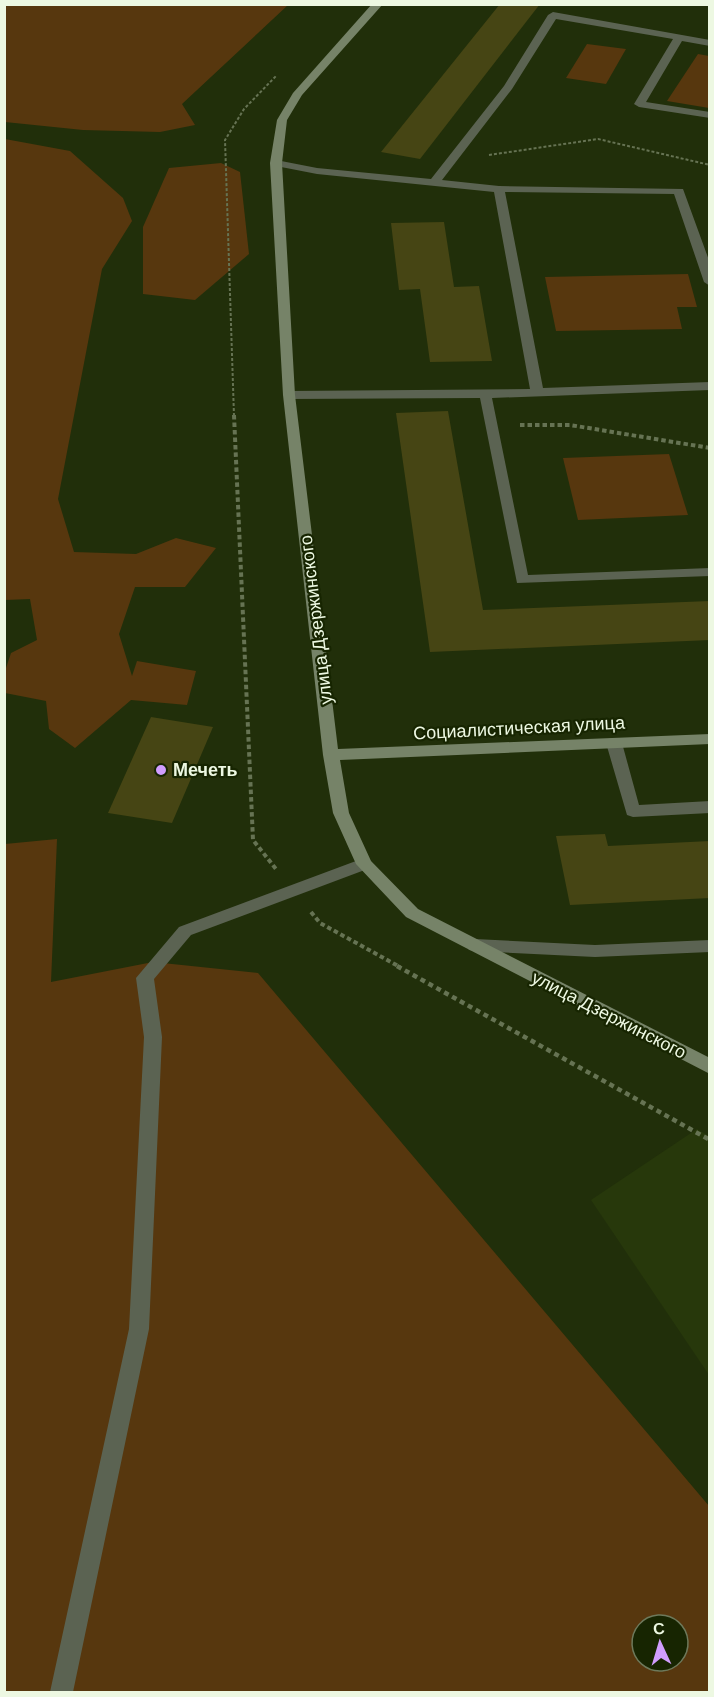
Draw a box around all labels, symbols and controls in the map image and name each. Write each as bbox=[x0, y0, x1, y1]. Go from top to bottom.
street label: улица Дзержинского bbox=[294, 534, 338, 706]
street label: Социалистическая улица bbox=[413, 710, 626, 746]
place label: Мечеть bbox=[173, 758, 238, 782]
marker: Мечеть bbox=[154, 763, 168, 777]
street label: улица Дзержинского bbox=[528, 966, 690, 1064]
north arrow bbox=[630, 1613, 690, 1673]
text: С bbox=[652, 1618, 666, 1639]

